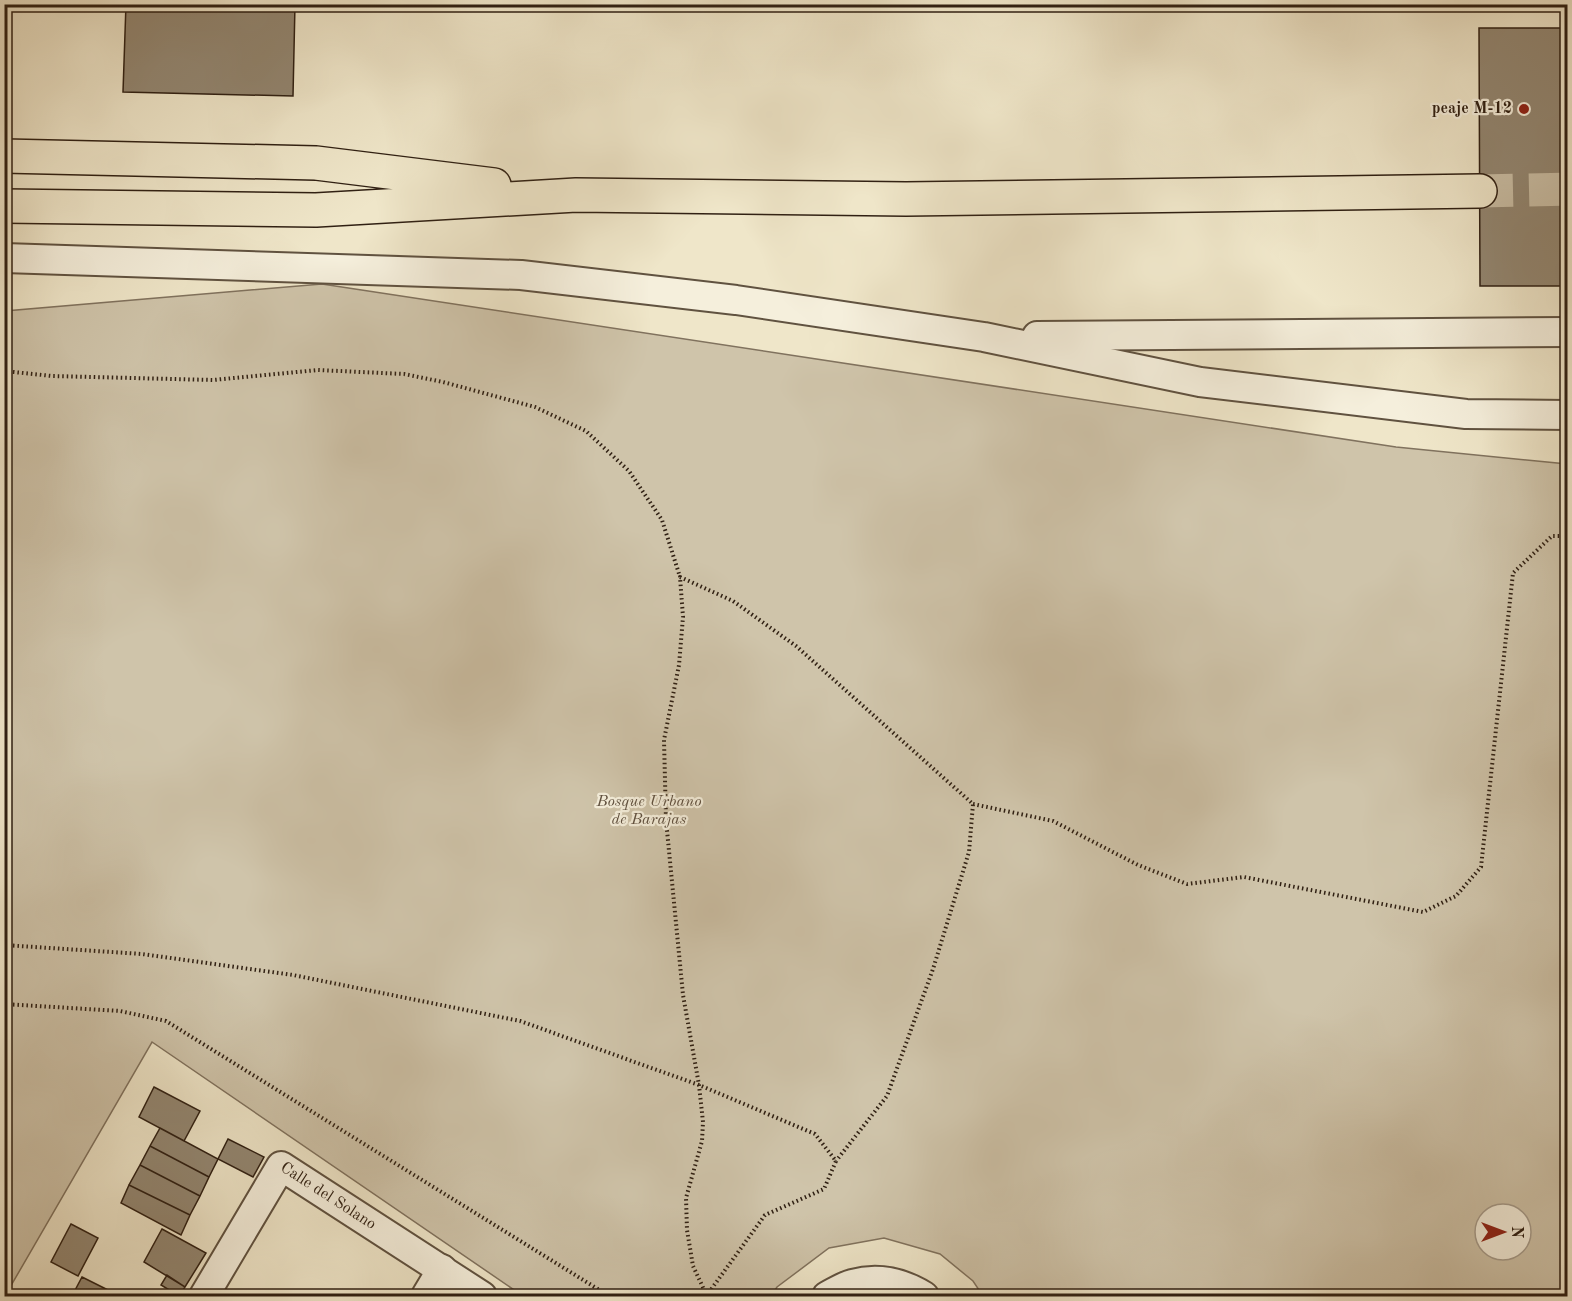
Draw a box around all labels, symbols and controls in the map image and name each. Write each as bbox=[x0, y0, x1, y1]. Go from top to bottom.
place label: peaje M-12 bbox=[1432, 101, 1512, 117]
marker: peaje M-12 bbox=[1517, 102, 1531, 116]
park label: Bosque Urbano de Barajas bbox=[595, 794, 702, 828]
street label: Calle del Solano bbox=[277, 1160, 379, 1233]
north arrow bbox=[1473, 1202, 1533, 1262]
text: N bbox=[1508, 1226, 1524, 1239]

